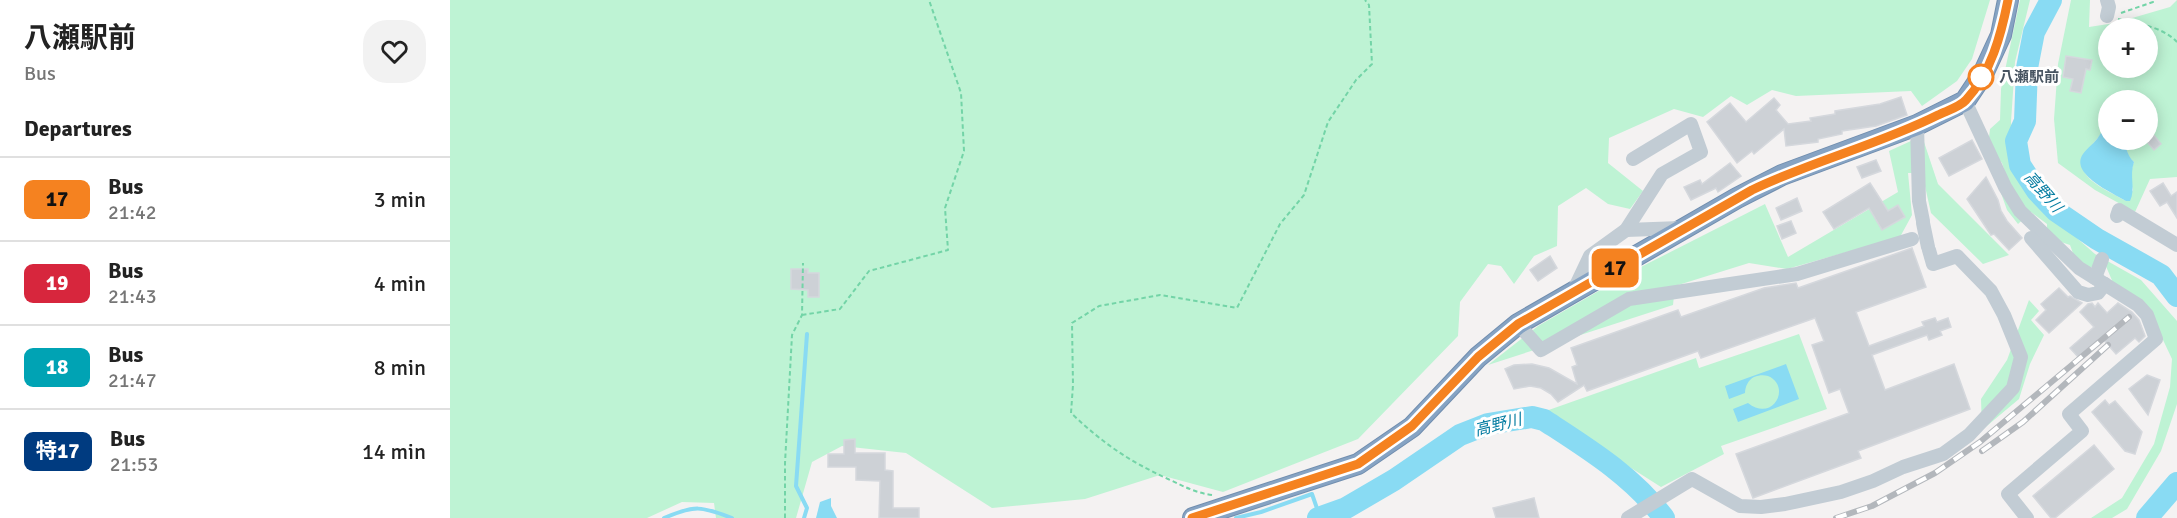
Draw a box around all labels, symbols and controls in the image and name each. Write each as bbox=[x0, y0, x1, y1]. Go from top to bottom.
map controls bbox=[2098, 18, 2158, 150]
button: + bbox=[2098, 18, 2158, 78]
button: heart bbox=[363, 20, 426, 83]
text: 八瀬駅前 bbox=[24, 21, 136, 55]
text: Bus bbox=[24, 61, 56, 86]
marker: 八瀬駅前 bbox=[1968, 64, 1994, 90]
place label: 八瀬駅前 bbox=[1999, 68, 2059, 86]
button: − bbox=[2098, 90, 2158, 150]
text: Departures bbox=[24, 115, 132, 142]
water label: 高野川 bbox=[2020, 167, 2068, 218]
text: Bus bbox=[108, 173, 143, 200]
text: 17 bbox=[46, 186, 68, 212]
text: 3 min bbox=[374, 186, 426, 213]
text: 21:42 bbox=[108, 200, 157, 225]
line badge: 17 bbox=[1588, 248, 1642, 288]
text: 17 bbox=[1604, 255, 1626, 281]
text: Bus bbox=[108, 257, 143, 284]
text: 19 bbox=[46, 270, 68, 296]
text: 4 min bbox=[374, 270, 426, 297]
text: 21:43 bbox=[108, 284, 157, 309]
text: Bus bbox=[108, 341, 143, 368]
text: 18 bbox=[46, 354, 68, 380]
text: 8 min bbox=[374, 354, 426, 381]
text: 21:47 bbox=[108, 368, 157, 393]
water label: 高野川 bbox=[1472, 409, 1526, 441]
text: Bus bbox=[110, 425, 145, 452]
text: 特17 bbox=[36, 438, 80, 464]
text: 14 min bbox=[362, 438, 426, 465]
text: 21:53 bbox=[110, 452, 158, 477]

